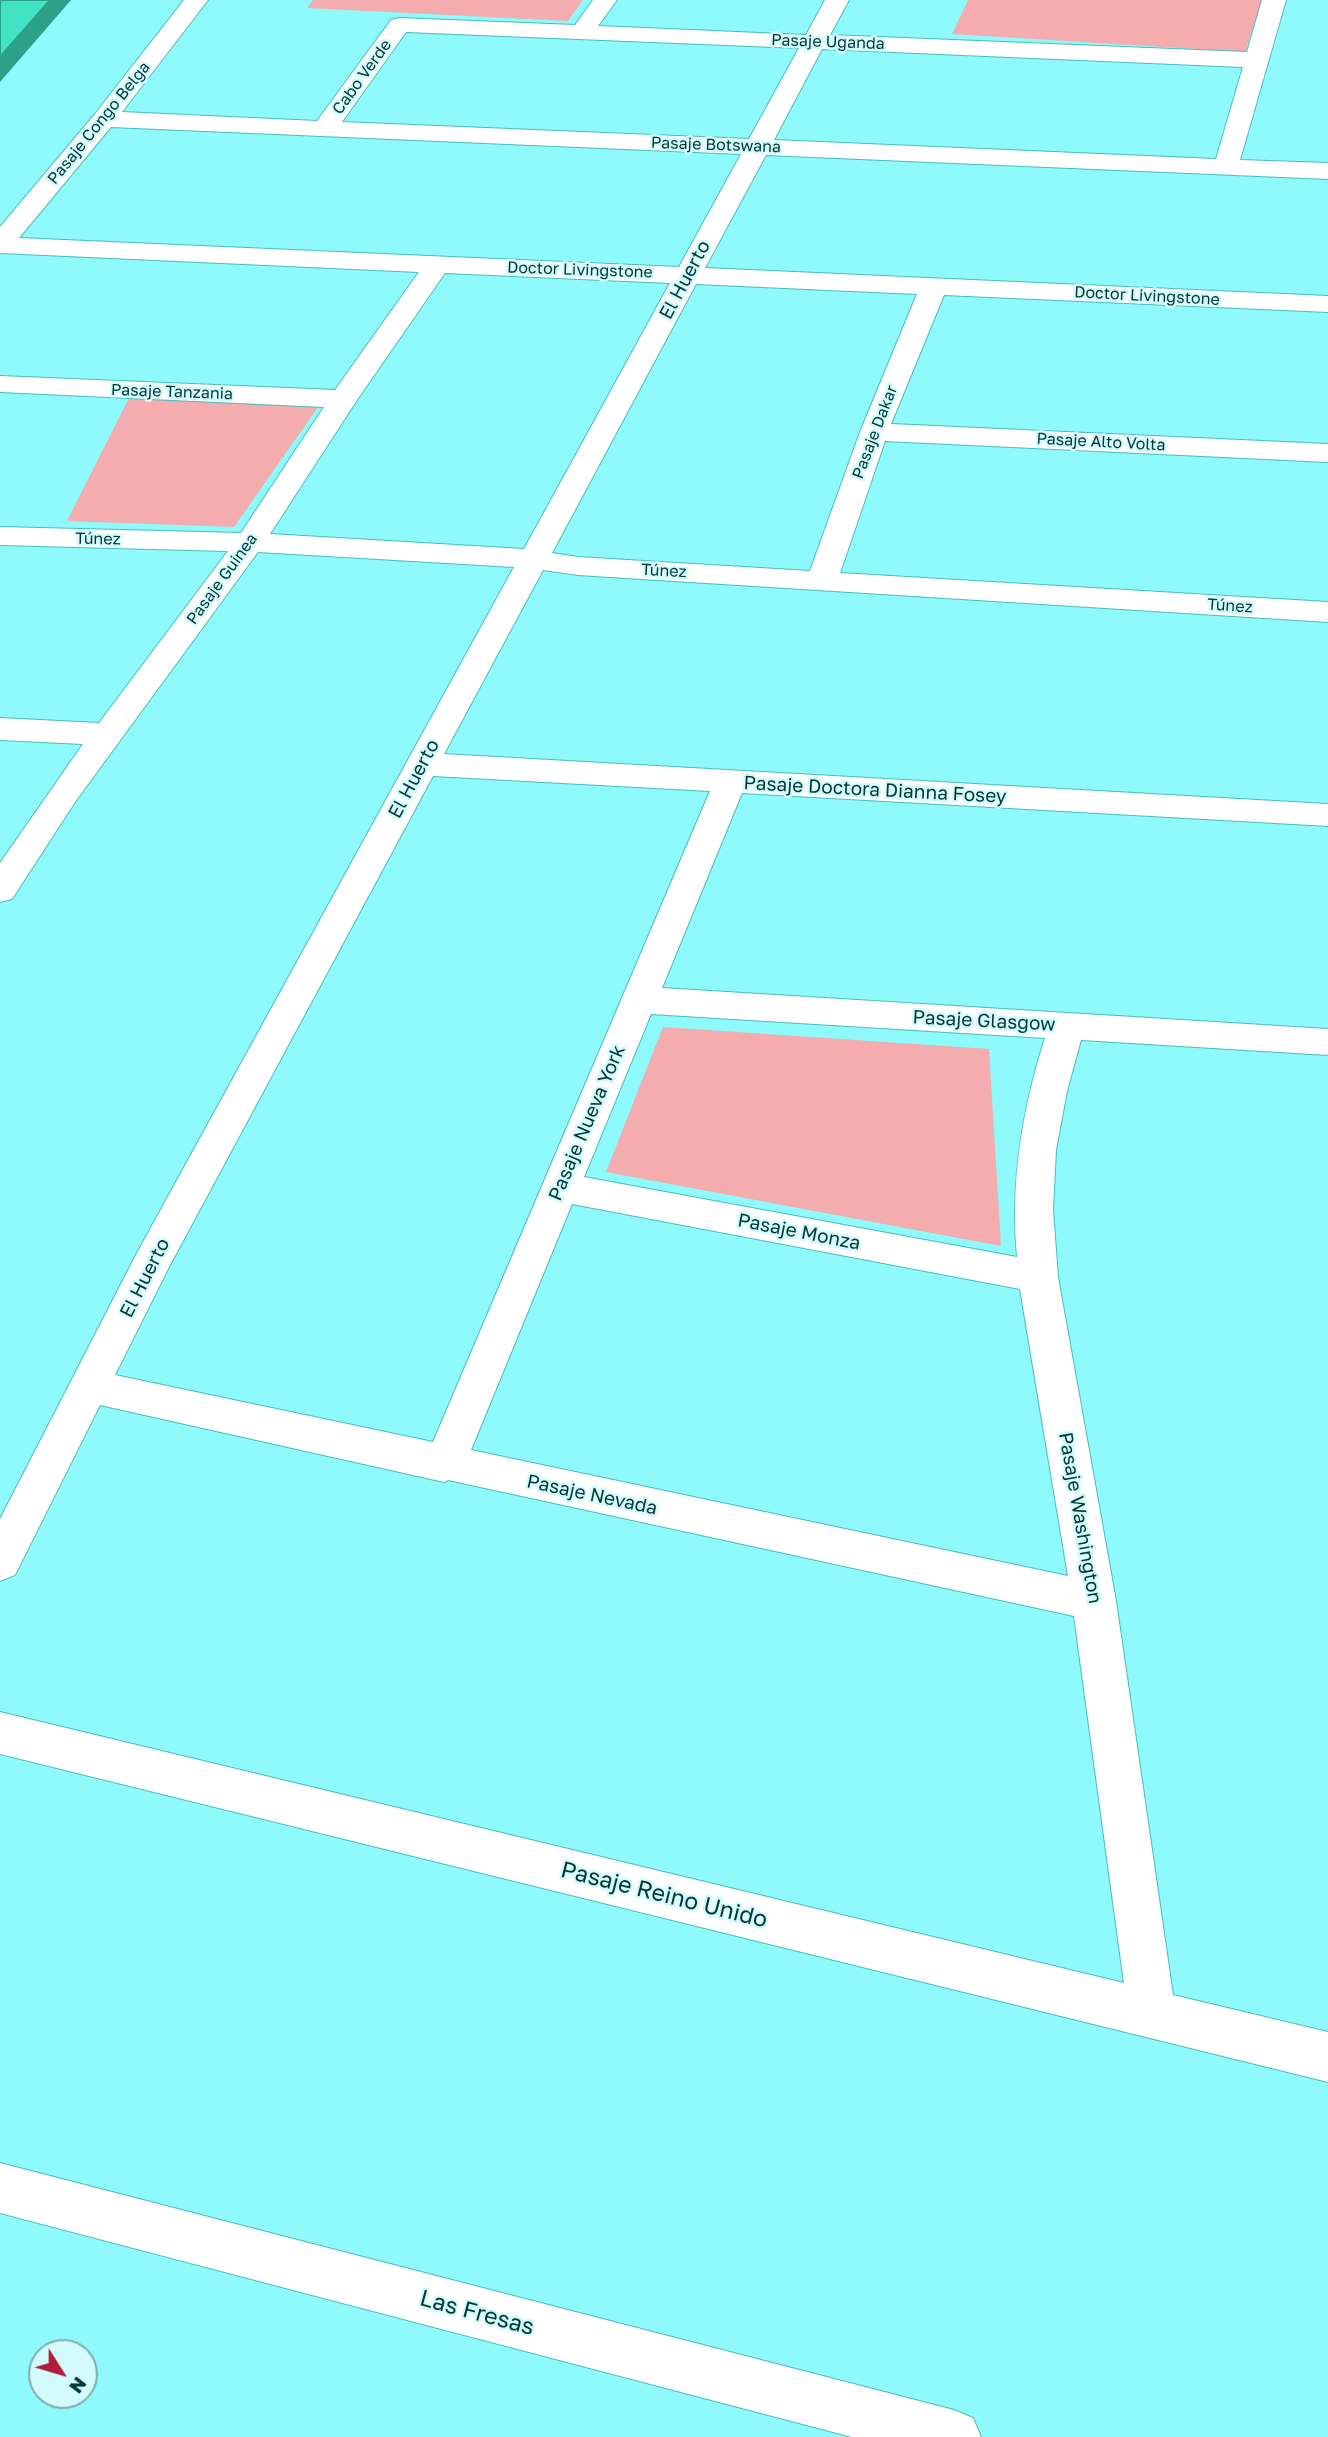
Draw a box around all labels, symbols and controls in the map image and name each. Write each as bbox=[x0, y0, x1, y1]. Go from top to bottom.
street label: Pasaje Uganda bbox=[771, 30, 885, 54]
street label: Cabo Verde bbox=[328, 36, 396, 118]
street label: Pasaje Congo Belga bbox=[44, 58, 154, 188]
street label: Pasaje Botswana bbox=[651, 133, 781, 157]
street label: El Huerto bbox=[655, 237, 715, 323]
street label: Doctor Livingstone bbox=[507, 258, 653, 282]
street label: Doctor Livingstone bbox=[1074, 283, 1220, 309]
street label: Pasaje Tanzania bbox=[111, 380, 233, 404]
street label: Pasaje Dakar bbox=[848, 382, 902, 482]
street label: Pasaje Alto Volta bbox=[1036, 429, 1166, 455]
street label: Túnez bbox=[75, 529, 121, 549]
street label: Pasaje Guinea bbox=[183, 530, 261, 628]
street label: Túnez bbox=[641, 560, 687, 582]
street label: Túnez bbox=[1207, 595, 1253, 617]
street label: El Huerto bbox=[384, 736, 444, 822]
street label: Pasaje Doctora Dianna Fosey bbox=[743, 772, 1007, 808]
street label: Pasaje Glasgow bbox=[912, 1006, 1056, 1036]
street label: Pasaje Nueva York bbox=[544, 1042, 630, 1204]
street label: Pasaje Monza bbox=[736, 1209, 862, 1255]
street label: El Huerto bbox=[115, 1234, 175, 1322]
street label: Pasaje Washington bbox=[1054, 1430, 1106, 1606]
street label: Pasaje Nevada bbox=[525, 1470, 659, 1520]
street label: Pasaje Reino Unido bbox=[558, 1856, 770, 1934]
street label: Las Fresas bbox=[417, 2284, 537, 2342]
north arrow bbox=[28, 2339, 98, 2409]
text: N bbox=[65, 2373, 92, 2398]

